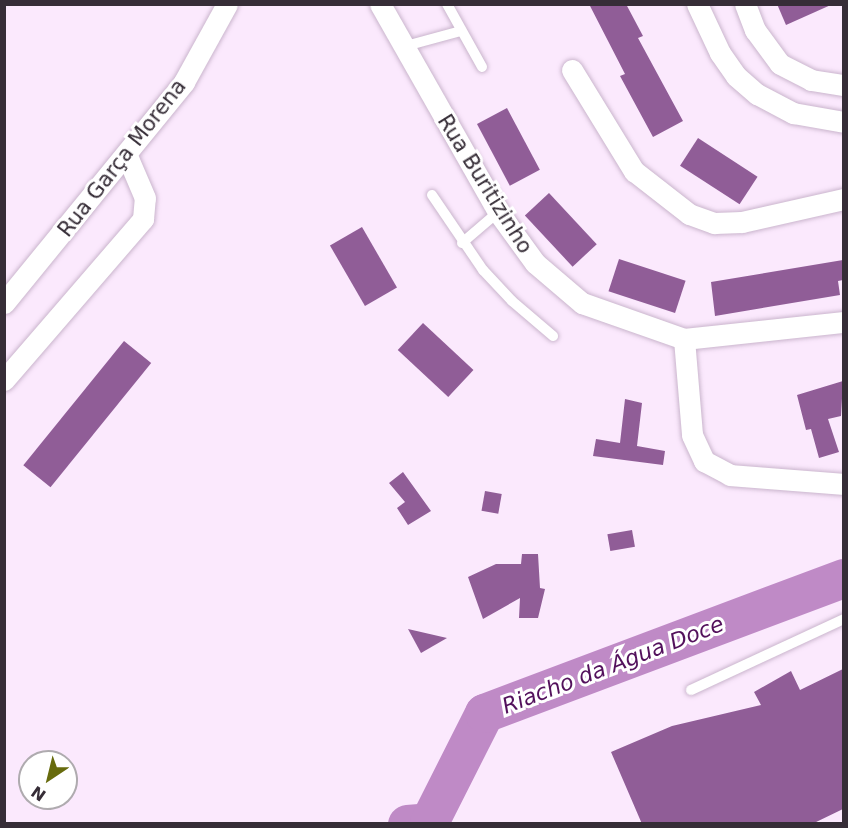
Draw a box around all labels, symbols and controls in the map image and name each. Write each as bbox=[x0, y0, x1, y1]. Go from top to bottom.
street label: Rua Garça Morena bbox=[53, 74, 191, 242]
street label: Rua Buritizinho bbox=[432, 110, 538, 258]
water label: Riacho da Água Doce bbox=[498, 611, 728, 719]
north arrow bbox=[18, 750, 78, 810]
text: N bbox=[28, 782, 49, 805]

